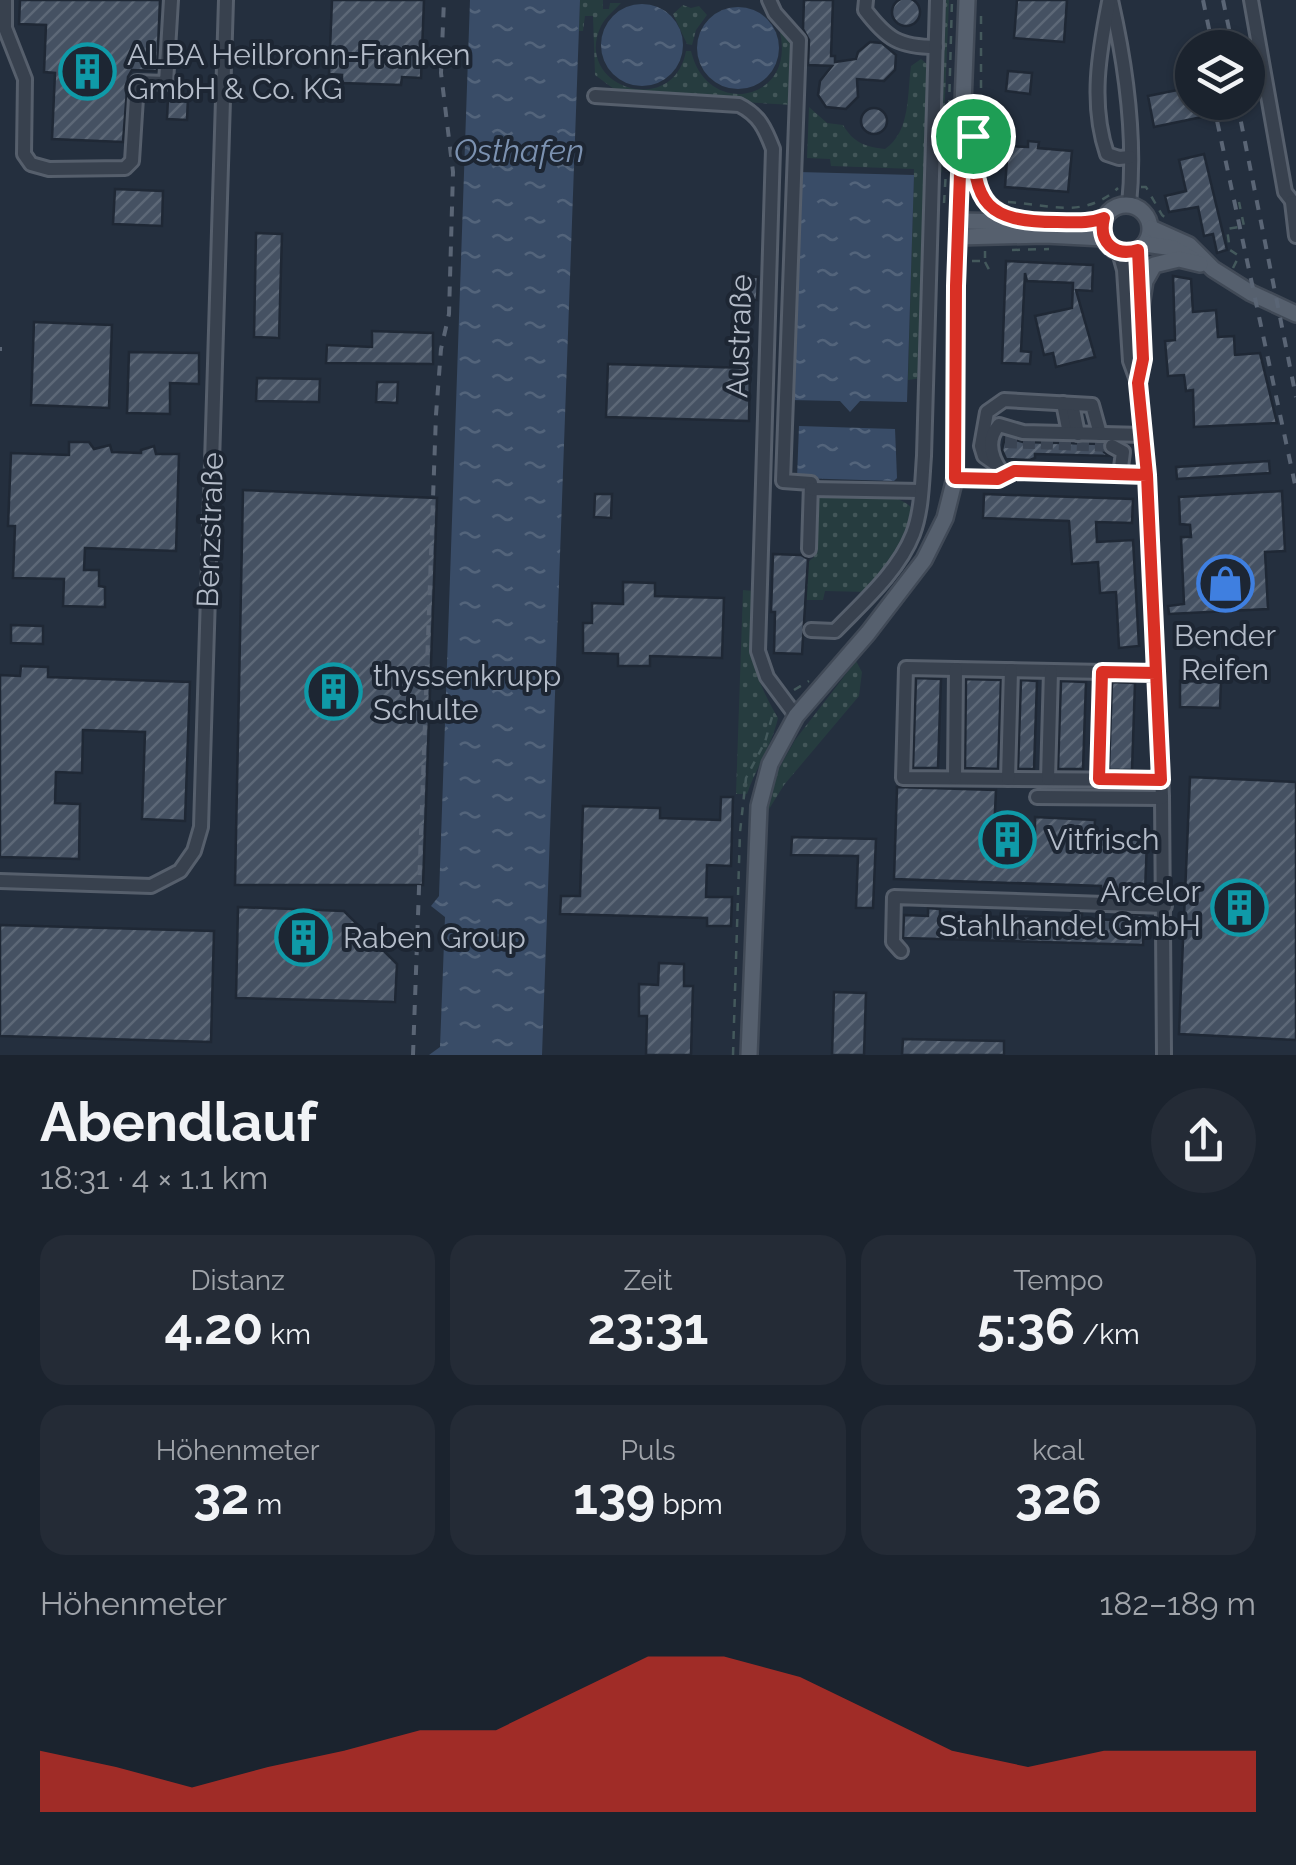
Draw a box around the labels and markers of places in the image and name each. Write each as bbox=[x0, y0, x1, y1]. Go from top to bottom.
place label: ALBA Heilbronn-Franken GmbH & Co. KG bbox=[127, 37, 471, 106]
building icon: ALBA Heilbronn-Franken GmbH & Co. KG bbox=[58, 41, 118, 101]
pin bbox=[931, 94, 1016, 179]
shop icon: Bender Reifen bbox=[1195, 553, 1255, 613]
place label: Bender Reifen bbox=[1174, 618, 1276, 687]
place label: thyssenkrupp Schulte bbox=[373, 658, 561, 727]
building icon: thyssenkrupp Schulte bbox=[304, 662, 364, 722]
building icon: Vitfrisch bbox=[978, 809, 1038, 869]
place label: Vitfrisch bbox=[1047, 822, 1159, 857]
place label: Arcelor Stahlhandel GmbH bbox=[939, 874, 1201, 943]
building icon: Arcelor Stahlhandel GmbH bbox=[1210, 878, 1270, 938]
building icon: Raben Group bbox=[274, 907, 334, 967]
place label: Raben Group bbox=[343, 920, 526, 955]

